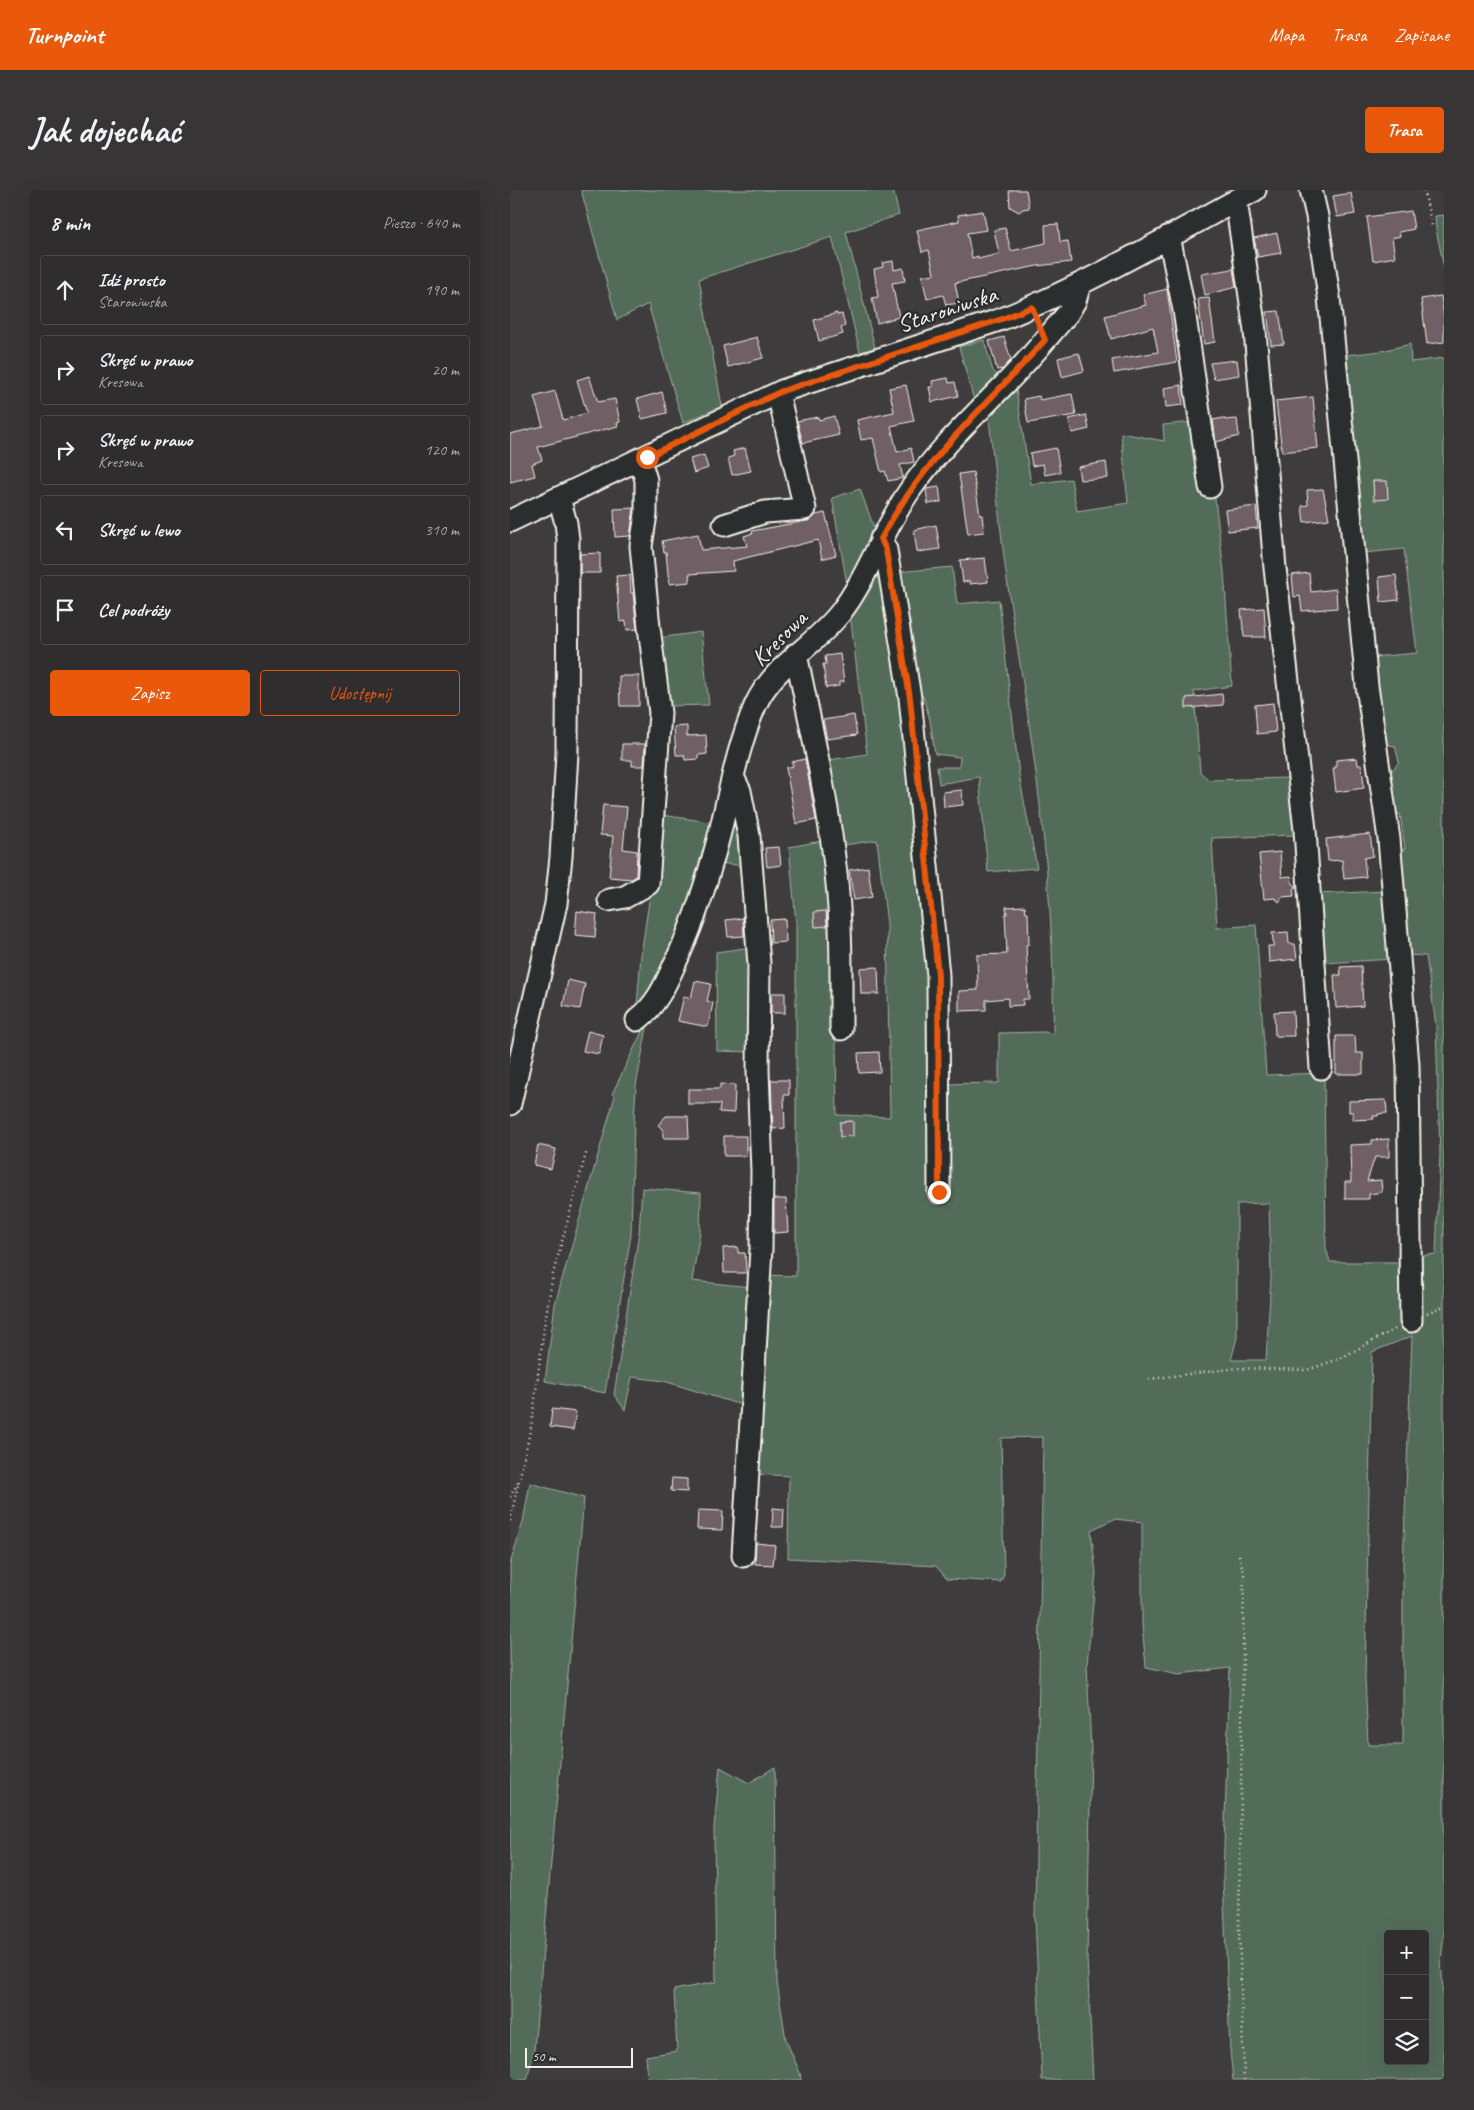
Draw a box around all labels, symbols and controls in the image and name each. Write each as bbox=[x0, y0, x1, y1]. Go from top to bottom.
text: Turnpoint bbox=[25, 20, 104, 50]
text: Mapa bbox=[1269, 24, 1304, 46]
text: Trasa bbox=[1332, 24, 1366, 46]
text: Zapisane bbox=[1394, 24, 1449, 46]
button: Trasa bbox=[1365, 107, 1444, 153]
text: Jak dojechać bbox=[30, 108, 181, 153]
text: 8 min bbox=[50, 210, 90, 236]
text: Pieszo · 640 m bbox=[383, 213, 460, 233]
text: Idź prosto bbox=[98, 268, 165, 292]
icon: ahead bbox=[51, 276, 79, 304]
street label: Staroniwska bbox=[893, 278, 1002, 339]
text: 190 m bbox=[425, 280, 459, 300]
text: Staroniwska bbox=[98, 292, 167, 312]
text: Skręć w prawo bbox=[98, 348, 193, 372]
icon: right bbox=[51, 356, 79, 384]
text: 20 m bbox=[432, 360, 459, 380]
text: Kresowa bbox=[98, 372, 143, 392]
text: Skręć w prawo bbox=[98, 428, 193, 452]
icon: right bbox=[51, 436, 79, 464]
text: 120 m bbox=[425, 440, 459, 460]
route start bbox=[636, 446, 659, 469]
text: Kresowa bbox=[98, 452, 143, 472]
icon: left bbox=[51, 516, 79, 544]
text: Skręć w lewo bbox=[98, 518, 180, 542]
text: 310 m bbox=[425, 520, 459, 540]
icon: arrive bbox=[51, 596, 79, 624]
text: Cel podróży bbox=[98, 598, 169, 622]
street label: Kresowa bbox=[745, 602, 815, 672]
button: Zapisz bbox=[50, 670, 250, 716]
button: Udostępnij bbox=[260, 670, 460, 716]
route end bbox=[928, 1181, 951, 1204]
map controls bbox=[1384, 1930, 1429, 2065]
button: + bbox=[1384, 1930, 1429, 1975]
button: − bbox=[1384, 1975, 1429, 2020]
button: layers bbox=[1384, 2020, 1429, 2065]
scale bar bbox=[525, 2045, 632, 2068]
text: 50 m bbox=[532, 2048, 556, 2065]

